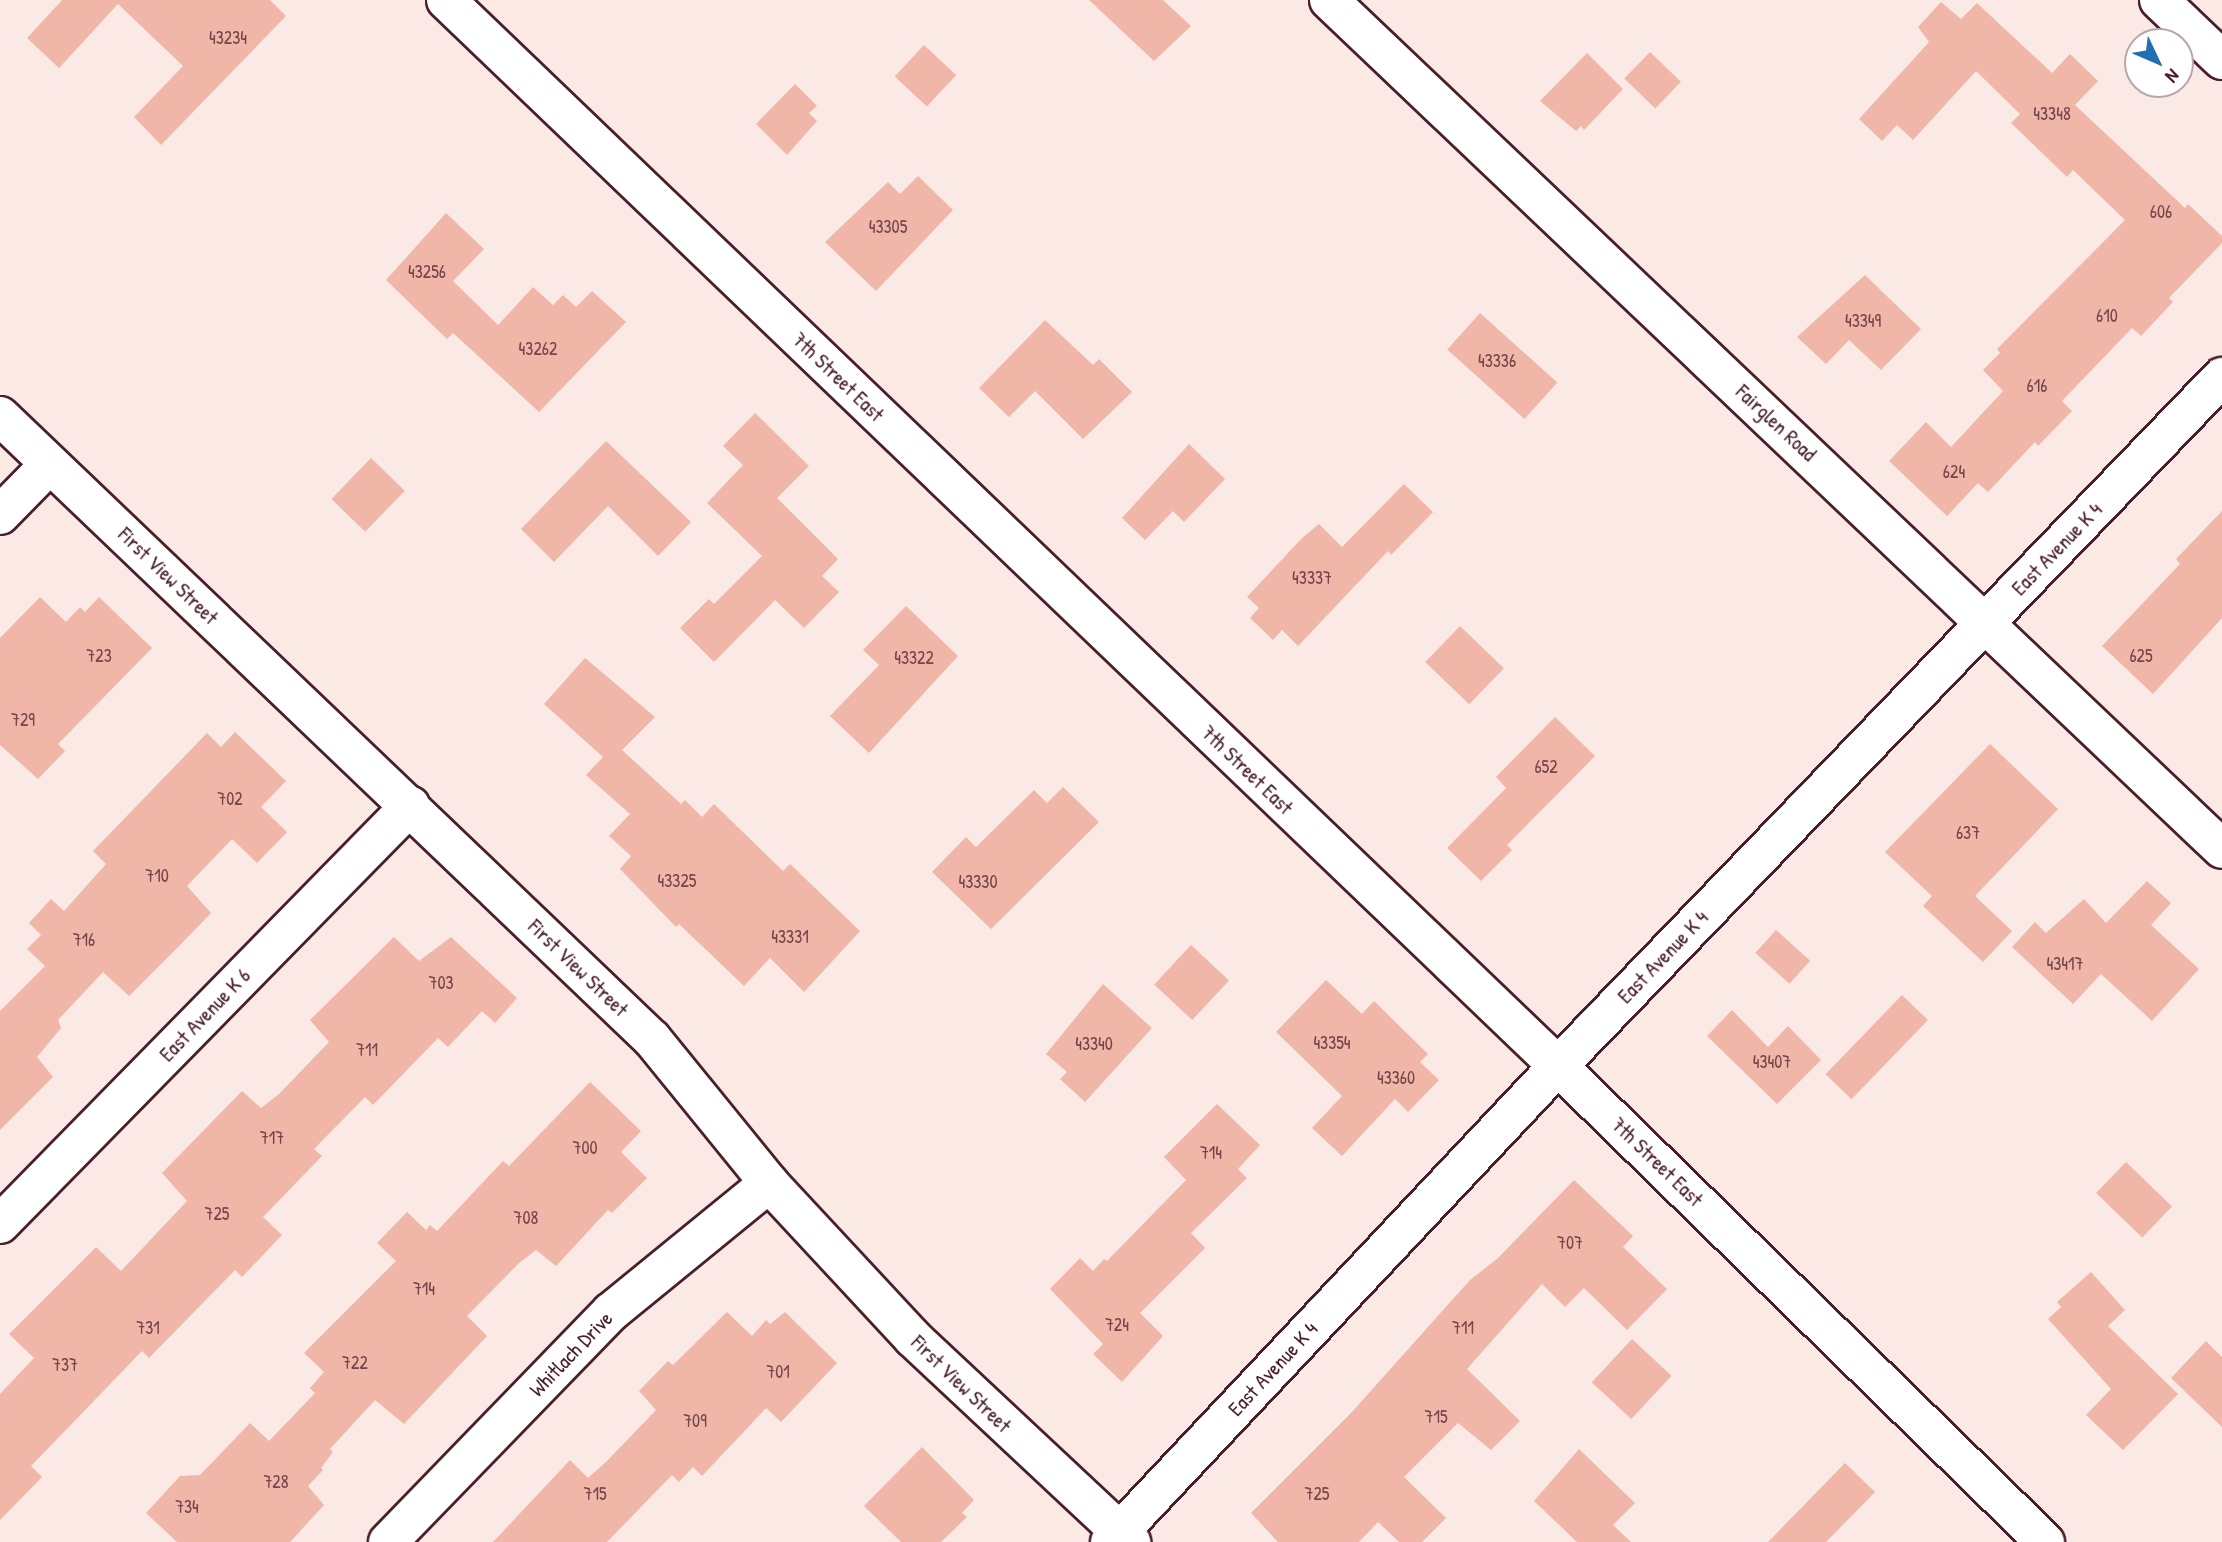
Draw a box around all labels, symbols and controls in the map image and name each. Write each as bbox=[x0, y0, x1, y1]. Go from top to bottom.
house number: 43234 bbox=[209, 27, 247, 49]
north arrow bbox=[2124, 28, 2194, 98]
text: N bbox=[2160, 64, 2186, 89]
house number: 43348 bbox=[2033, 103, 2071, 125]
house number: 606 bbox=[2150, 201, 2172, 223]
house number: 43305 bbox=[869, 216, 907, 238]
house number: 43256 bbox=[408, 261, 446, 283]
house number: 610 bbox=[2096, 305, 2118, 327]
house number: 43349 bbox=[1845, 310, 1881, 332]
street label: 7th Street East bbox=[787, 327, 889, 427]
house number: 43262 bbox=[519, 338, 557, 360]
house number: 43336 bbox=[1478, 350, 1516, 372]
house number: 616 bbox=[2027, 375, 2047, 397]
street label: Fairglen Road bbox=[1731, 379, 1821, 467]
house number: 624 bbox=[1943, 461, 1965, 483]
street label: East Avenue K 4 bbox=[2006, 497, 2108, 601]
street label: First View Street bbox=[113, 522, 223, 630]
house number: 43337 bbox=[1292, 567, 1332, 589]
house number: 723 bbox=[86, 645, 112, 667]
house number: 625 bbox=[2129, 645, 2153, 667]
house number: 43322 bbox=[894, 647, 934, 669]
house number: 729 bbox=[11, 709, 35, 731]
street label: 7th Street East bbox=[1196, 720, 1298, 820]
house number: 652 bbox=[1534, 756, 1558, 778]
house number: 702 bbox=[217, 788, 243, 810]
house number: 637 bbox=[1956, 822, 1980, 844]
house number: 710 bbox=[145, 865, 169, 887]
house number: 43325 bbox=[658, 870, 696, 892]
house number: 43330 bbox=[958, 871, 998, 893]
street label: East Avenue K 4 bbox=[1612, 905, 1714, 1009]
street label: First View Street bbox=[523, 914, 633, 1022]
house number: 43331 bbox=[771, 926, 809, 948]
house number: 716 bbox=[73, 929, 95, 951]
house number: 43417 bbox=[2046, 953, 2084, 975]
street label: East Avenue K 6 bbox=[154, 963, 256, 1067]
house number: 703 bbox=[428, 972, 454, 994]
house number: 43354 bbox=[1313, 1032, 1351, 1054]
house number: 43340 bbox=[1075, 1033, 1113, 1055]
house number: 711 bbox=[356, 1039, 378, 1061]
house number: 43407 bbox=[1753, 1051, 1791, 1073]
house number: 43360 bbox=[1377, 1067, 1415, 1089]
street label: 7th Street East bbox=[1606, 1112, 1708, 1212]
house number: 717 bbox=[260, 1127, 284, 1149]
house number: 700 bbox=[572, 1137, 598, 1159]
house number: 714 bbox=[1200, 1142, 1222, 1164]
house number: 725 bbox=[205, 1203, 229, 1225]
house number: 708 bbox=[514, 1207, 538, 1229]
house number: 707 bbox=[1557, 1232, 1583, 1254]
house number: 714 bbox=[413, 1278, 435, 1300]
street label: Whitlach Drive bbox=[524, 1306, 618, 1402]
house number: 724 bbox=[1105, 1314, 1129, 1336]
house number: 731 bbox=[136, 1317, 160, 1339]
street label: East Avenue K 4 bbox=[1223, 1317, 1323, 1421]
house number: 711 bbox=[1452, 1317, 1474, 1339]
street label: First View Street bbox=[906, 1330, 1016, 1438]
house number: 722 bbox=[342, 1352, 368, 1374]
house number: 737 bbox=[52, 1354, 78, 1376]
house number: 701 bbox=[766, 1361, 790, 1383]
house number: 715 bbox=[1424, 1406, 1448, 1428]
house number: 709 bbox=[683, 1410, 707, 1432]
house number: 728 bbox=[263, 1471, 289, 1493]
house number: 715 bbox=[583, 1483, 607, 1505]
house number: 725 bbox=[1305, 1483, 1329, 1505]
house number: 734 bbox=[175, 1496, 199, 1518]

